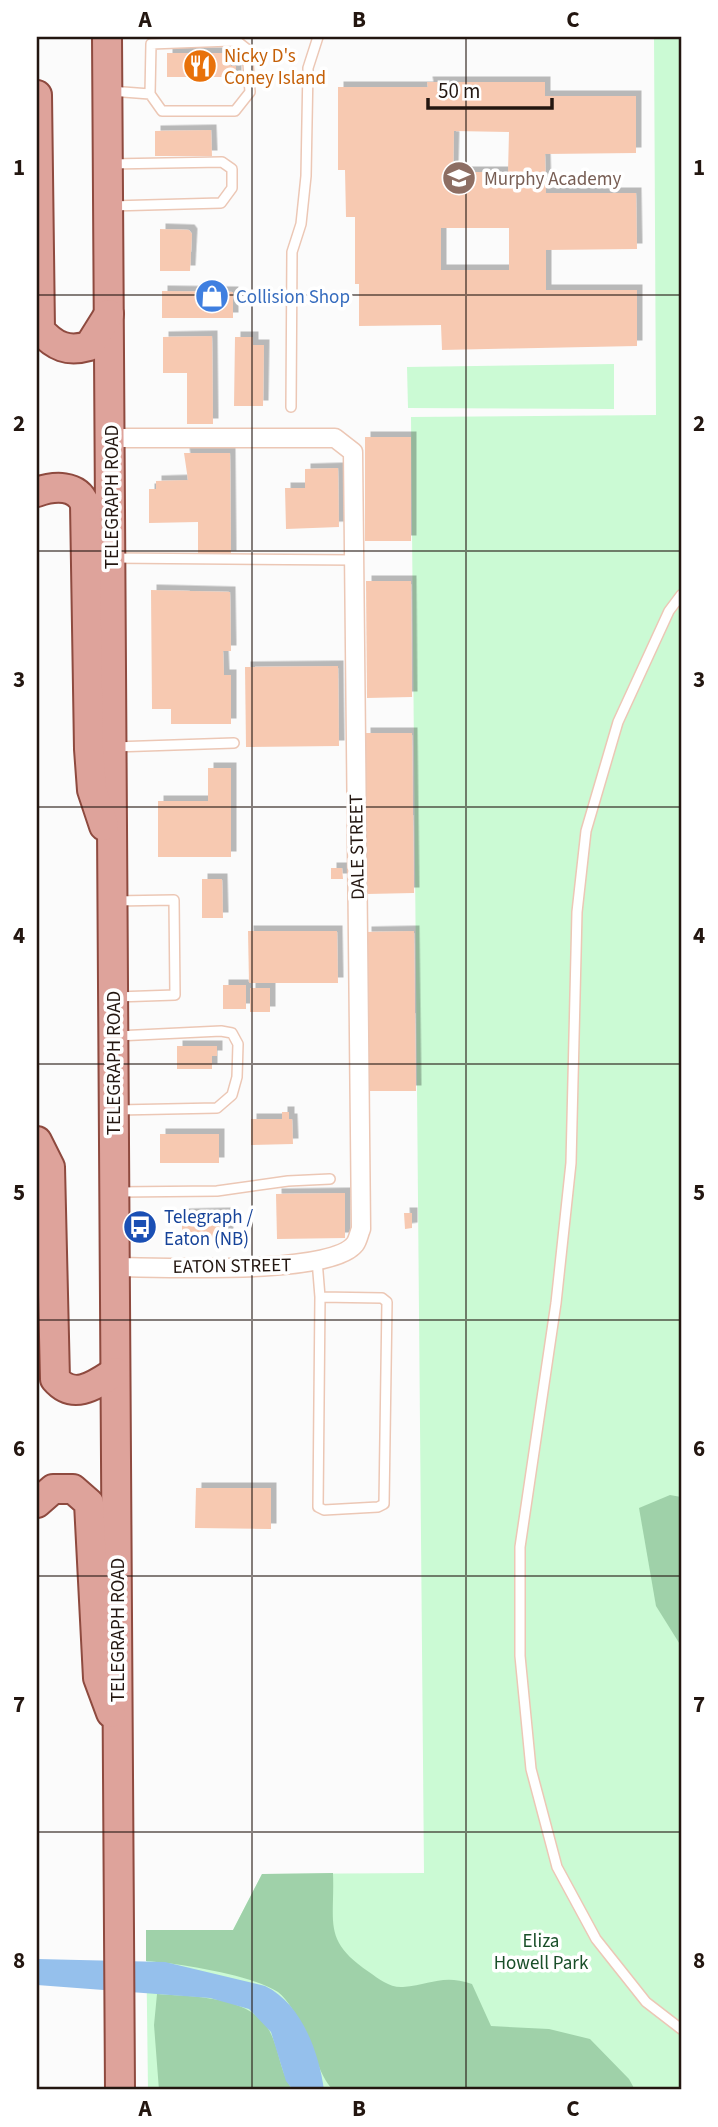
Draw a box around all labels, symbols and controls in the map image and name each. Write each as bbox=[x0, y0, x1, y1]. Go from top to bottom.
text: A bbox=[137, 3, 152, 36]
text: B bbox=[352, 3, 366, 36]
text: C bbox=[566, 3, 580, 36]
place label: Nicky D's Coney Island bbox=[224, 43, 326, 92]
restaurant icon: Nicky D's Coney Island bbox=[181, 47, 219, 85]
scale bar bbox=[428, 66, 552, 110]
text: 50 m bbox=[438, 76, 480, 106]
text: 1 bbox=[13, 151, 25, 184]
text: 1 bbox=[693, 151, 705, 184]
school or university icon: Murphy Academy bbox=[440, 159, 478, 197]
place label: Murphy Academy bbox=[484, 166, 621, 193]
shop icon: Collision Shop bbox=[193, 277, 231, 315]
place label: Collision Shop bbox=[236, 284, 350, 311]
text: 2 bbox=[13, 407, 25, 440]
text: 2 bbox=[693, 407, 705, 440]
street label: TELEGRAPH ROAD bbox=[99, 425, 126, 569]
text: 3 bbox=[13, 663, 25, 696]
text: 3 bbox=[693, 663, 705, 696]
street label: DALE STREET bbox=[343, 794, 372, 900]
text: 4 bbox=[13, 919, 25, 952]
text: 4 bbox=[693, 919, 705, 952]
street label: TELEGRAPH ROAD bbox=[101, 991, 128, 1135]
text: 5 bbox=[13, 1176, 25, 1209]
text: 5 bbox=[693, 1176, 705, 1209]
place label: Telegraph / Eaton (NB) bbox=[164, 1204, 253, 1253]
bus stop icon: Telegraph / Eaton (NB) bbox=[121, 1208, 159, 1246]
street label: EATON STREET bbox=[172, 1252, 292, 1281]
text: 6 bbox=[13, 1432, 25, 1465]
text: 6 bbox=[693, 1432, 705, 1465]
street label: TELEGRAPH ROAD bbox=[105, 1558, 132, 1702]
text: 7 bbox=[13, 1688, 25, 1721]
text: 7 bbox=[693, 1688, 705, 1721]
park label: Eliza Howell Park bbox=[494, 1928, 589, 1977]
text: 8 bbox=[13, 1944, 25, 1977]
text: 8 bbox=[693, 1944, 705, 1977]
text: A bbox=[137, 2092, 152, 2125]
text: B bbox=[352, 2092, 366, 2125]
text: C bbox=[566, 2092, 580, 2125]

